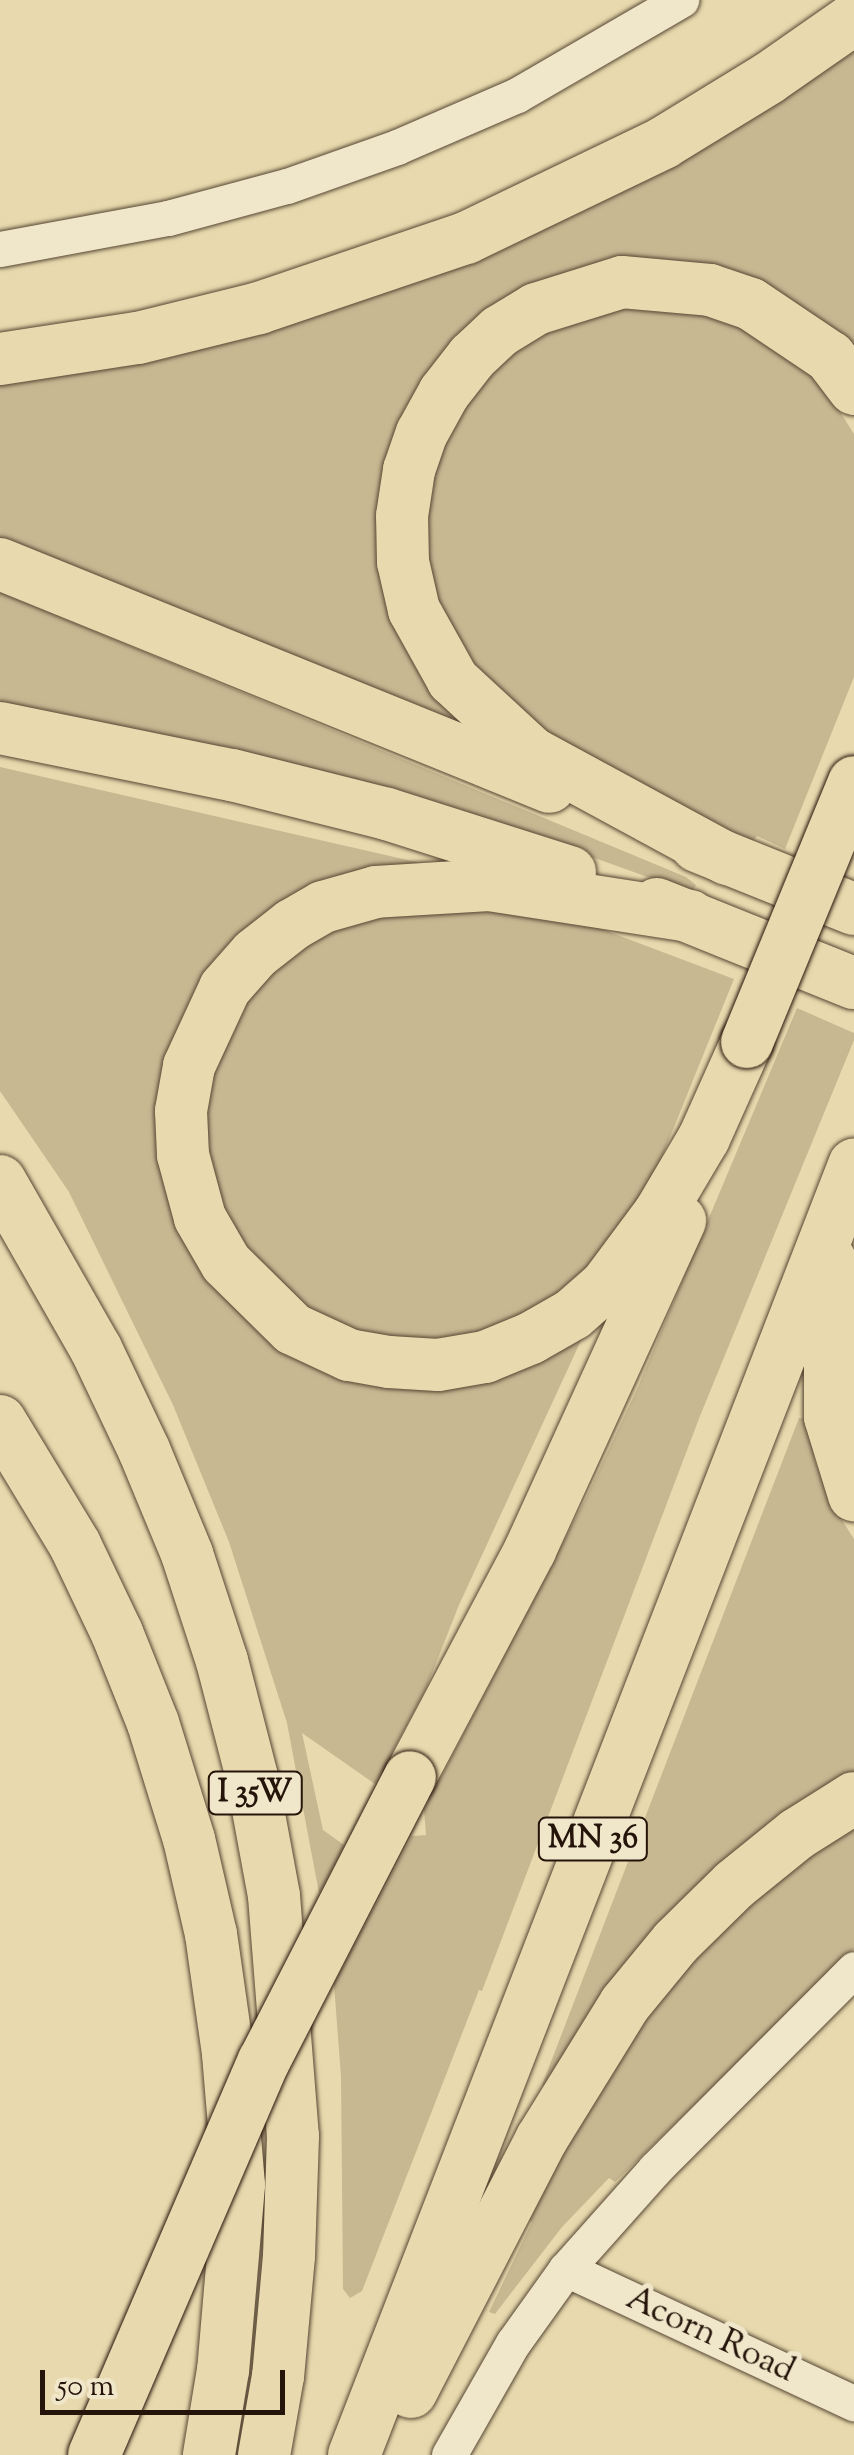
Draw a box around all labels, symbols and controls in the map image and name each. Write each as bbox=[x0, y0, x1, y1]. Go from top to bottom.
road number: I 35W bbox=[208, 1766, 302, 1820]
road number: MN 36 bbox=[536, 1812, 650, 1866]
street label: Acorn Road bbox=[619, 2279, 801, 2393]
scale bar bbox=[45, 2350, 290, 2412]
text: 50 m bbox=[57, 2366, 114, 2409]

